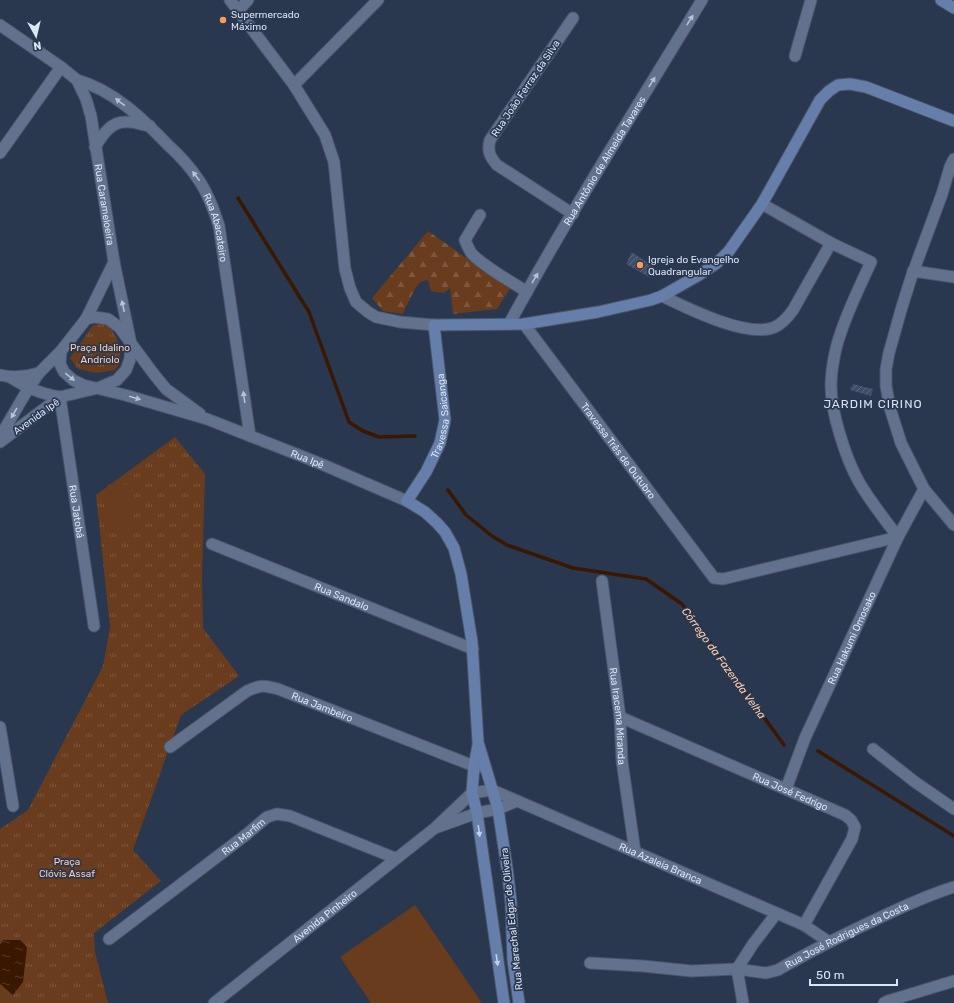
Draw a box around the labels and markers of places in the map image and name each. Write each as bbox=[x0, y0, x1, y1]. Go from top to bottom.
place label: Supermercado Máximo bbox=[231, 9, 300, 33]
marker: Supermercado Máximo bbox=[218, 15, 228, 25]
place label: Igreja do Evangelho Quadrangular bbox=[648, 254, 740, 278]
marker: Igreja do Evangelho Quadrangular bbox=[635, 260, 645, 270]

